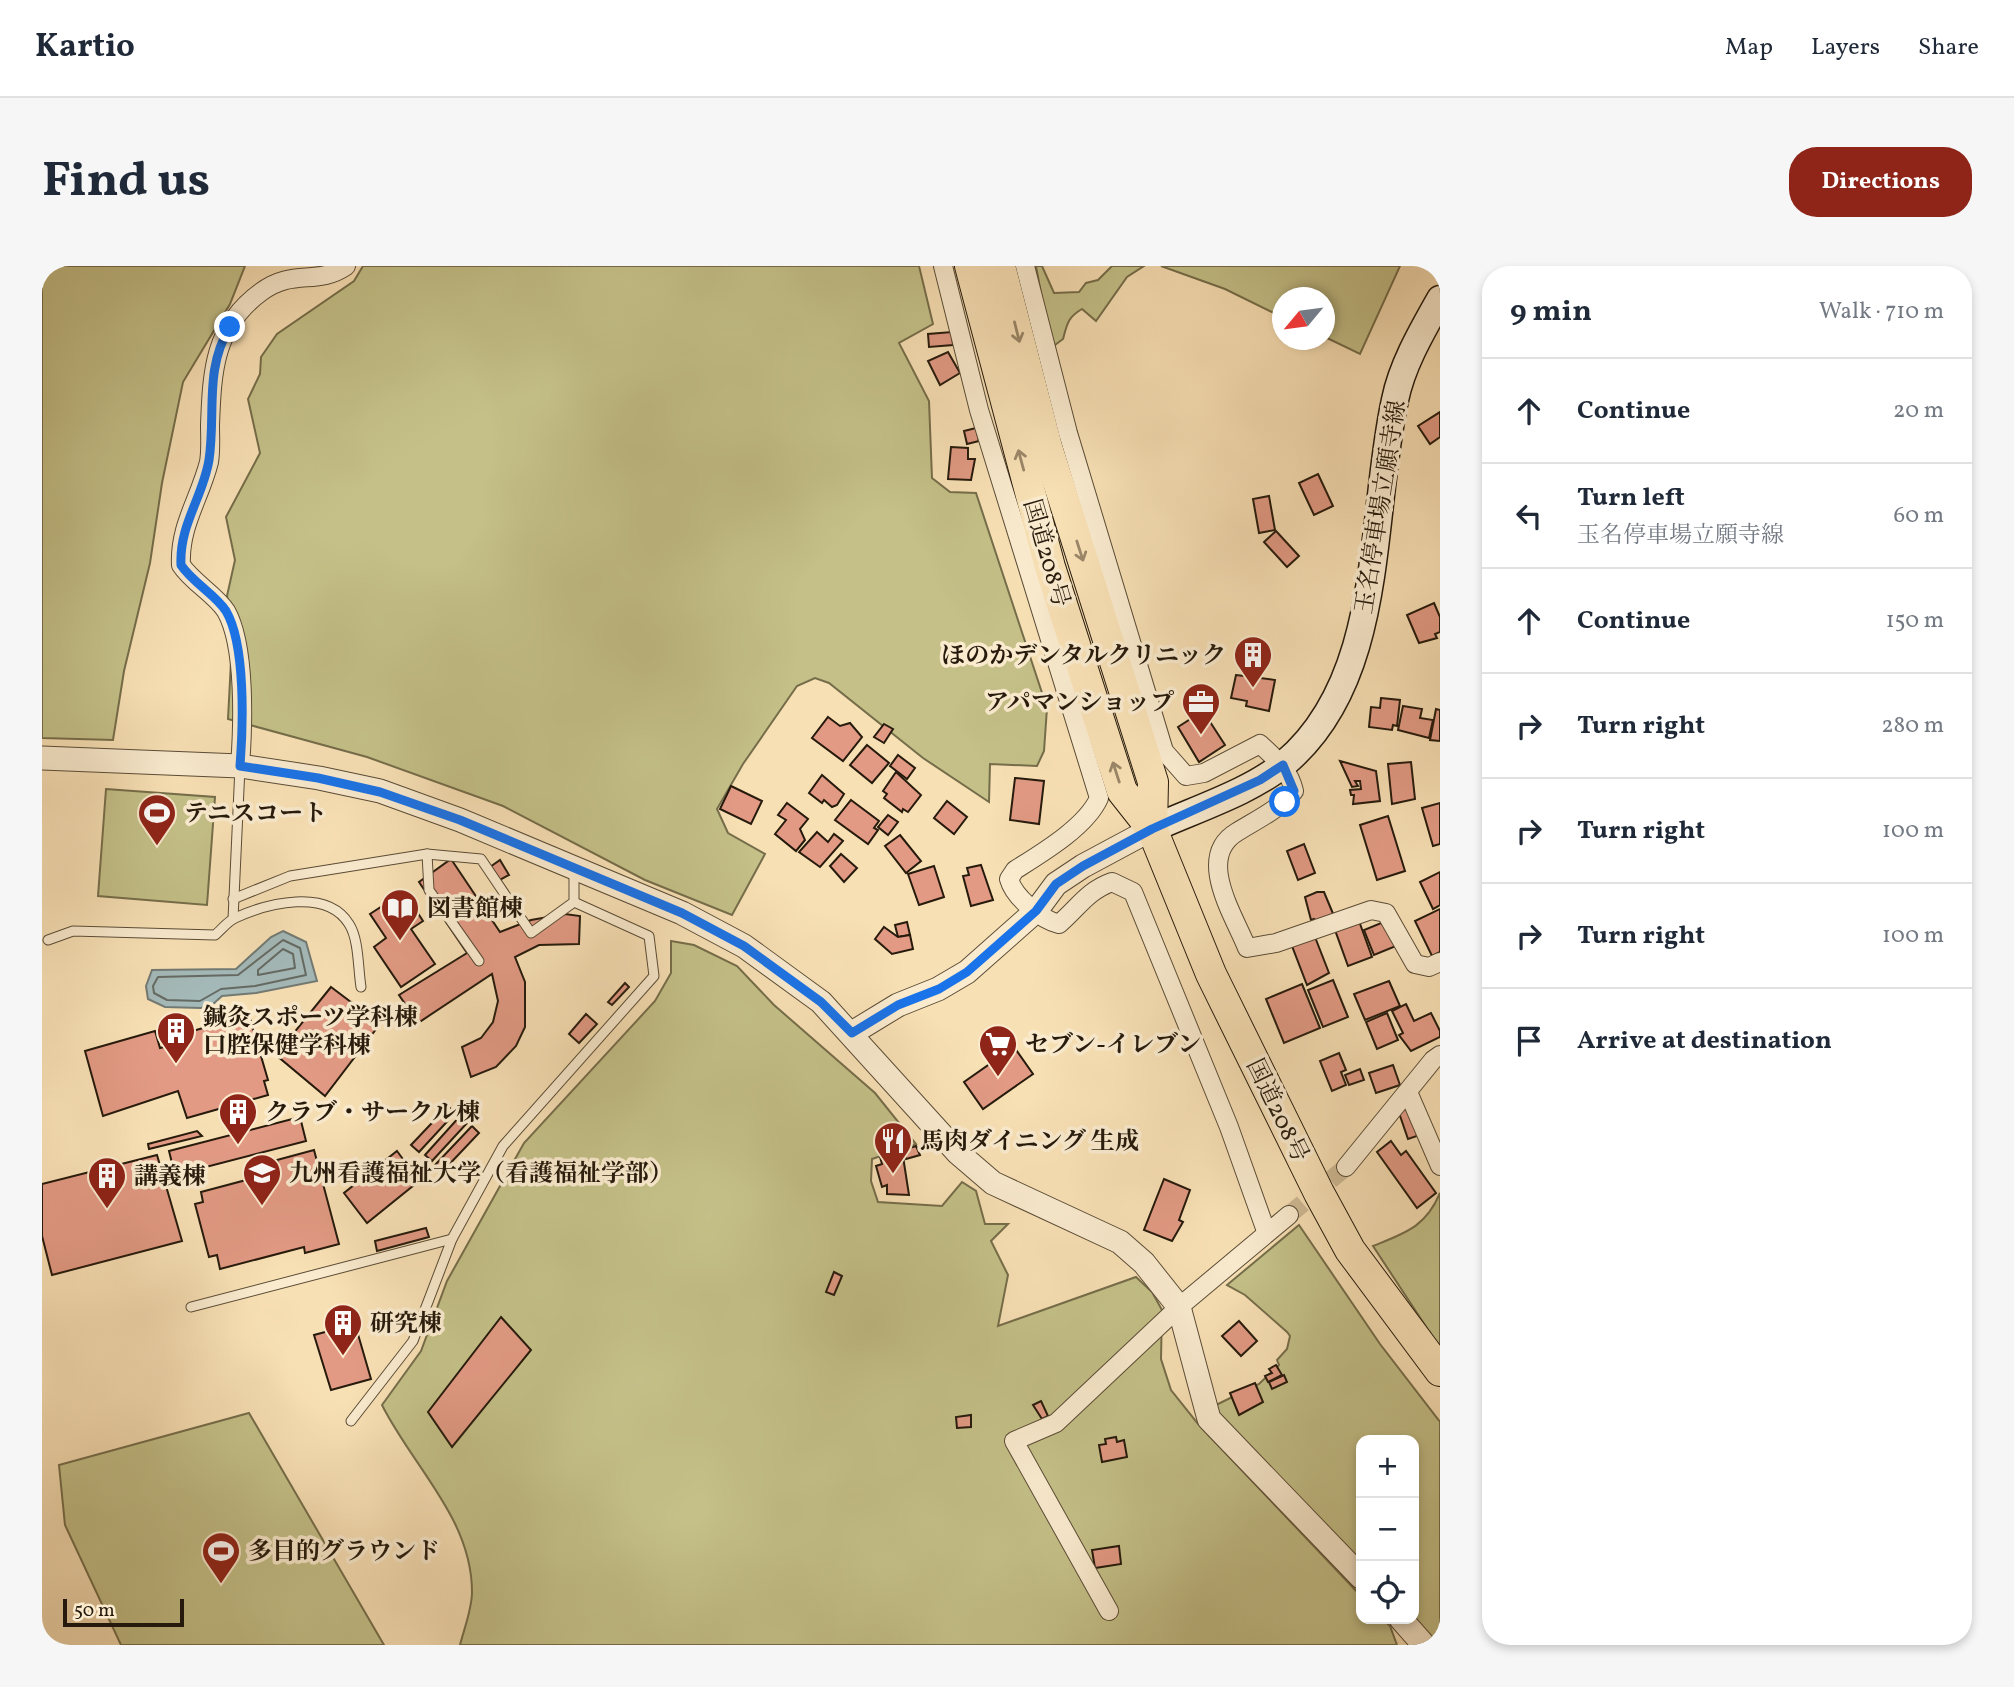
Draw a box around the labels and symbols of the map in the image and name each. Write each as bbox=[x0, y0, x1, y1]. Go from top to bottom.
north arrow bbox=[1272, 287, 1335, 350]
route end bbox=[214, 311, 245, 342]
one-way arrow bbox=[1011, 320, 1024, 343]
street label: 玉名停車場立願寺線 bbox=[1348, 398, 1416, 617]
one-way arrow bbox=[1014, 450, 1027, 472]
street label: 国道208号 bbox=[1013, 495, 1077, 612]
one-way arrow bbox=[1074, 539, 1087, 561]
building icon: ほのかデンタルクリニック bbox=[1232, 634, 1274, 689]
place label: ほのかデンタルクリニック bbox=[941, 640, 1226, 674]
office icon: アパマンショップ bbox=[1180, 681, 1222, 736]
place label: アパマンショップ bbox=[985, 687, 1175, 721]
one-way arrow bbox=[1109, 761, 1121, 783]
route start bbox=[1269, 786, 1300, 817]
sports icon: テニスコート bbox=[136, 792, 178, 847]
place label: テニスコート bbox=[184, 798, 327, 832]
library icon: 図書館棟 bbox=[379, 887, 421, 942]
place label: 図書館棟 bbox=[427, 893, 523, 927]
place label: 鍼灸スポーツ学科棟 口腔保健学科棟 bbox=[203, 1002, 418, 1064]
building icon: 鍼灸スポーツ学科棟 口腔保健学科棟 bbox=[155, 1010, 197, 1065]
supermarket icon: セブン-イレブン bbox=[977, 1023, 1019, 1078]
place label: セブン-イレブン bbox=[1025, 1029, 1201, 1063]
street label: 国道208号 bbox=[1237, 1053, 1316, 1168]
building icon: クラブ・サークル棟 bbox=[217, 1091, 259, 1146]
place label: クラブ・サークル棟 bbox=[265, 1097, 480, 1131]
restaurant icon: 馬肉ダイニング 生成 bbox=[872, 1120, 914, 1175]
place label: 馬肉ダイニング 生成 bbox=[920, 1126, 1139, 1160]
school or university icon: 九州看護福祉大学（看護福祉学部） bbox=[241, 1152, 283, 1207]
building icon: 講義棟 bbox=[86, 1155, 128, 1210]
place label: 九州看護福祉大学（看護福祉学部） bbox=[289, 1158, 673, 1192]
place label: 講義棟 bbox=[134, 1161, 206, 1195]
building icon: 研究棟 bbox=[322, 1302, 364, 1357]
place label: 研究棟 bbox=[370, 1308, 442, 1342]
sports icon: 多目的グラウンド bbox=[200, 1530, 242, 1585]
place label: 多目的グラウンド bbox=[248, 1536, 440, 1570]
scale bar bbox=[63, 1596, 184, 1628]

